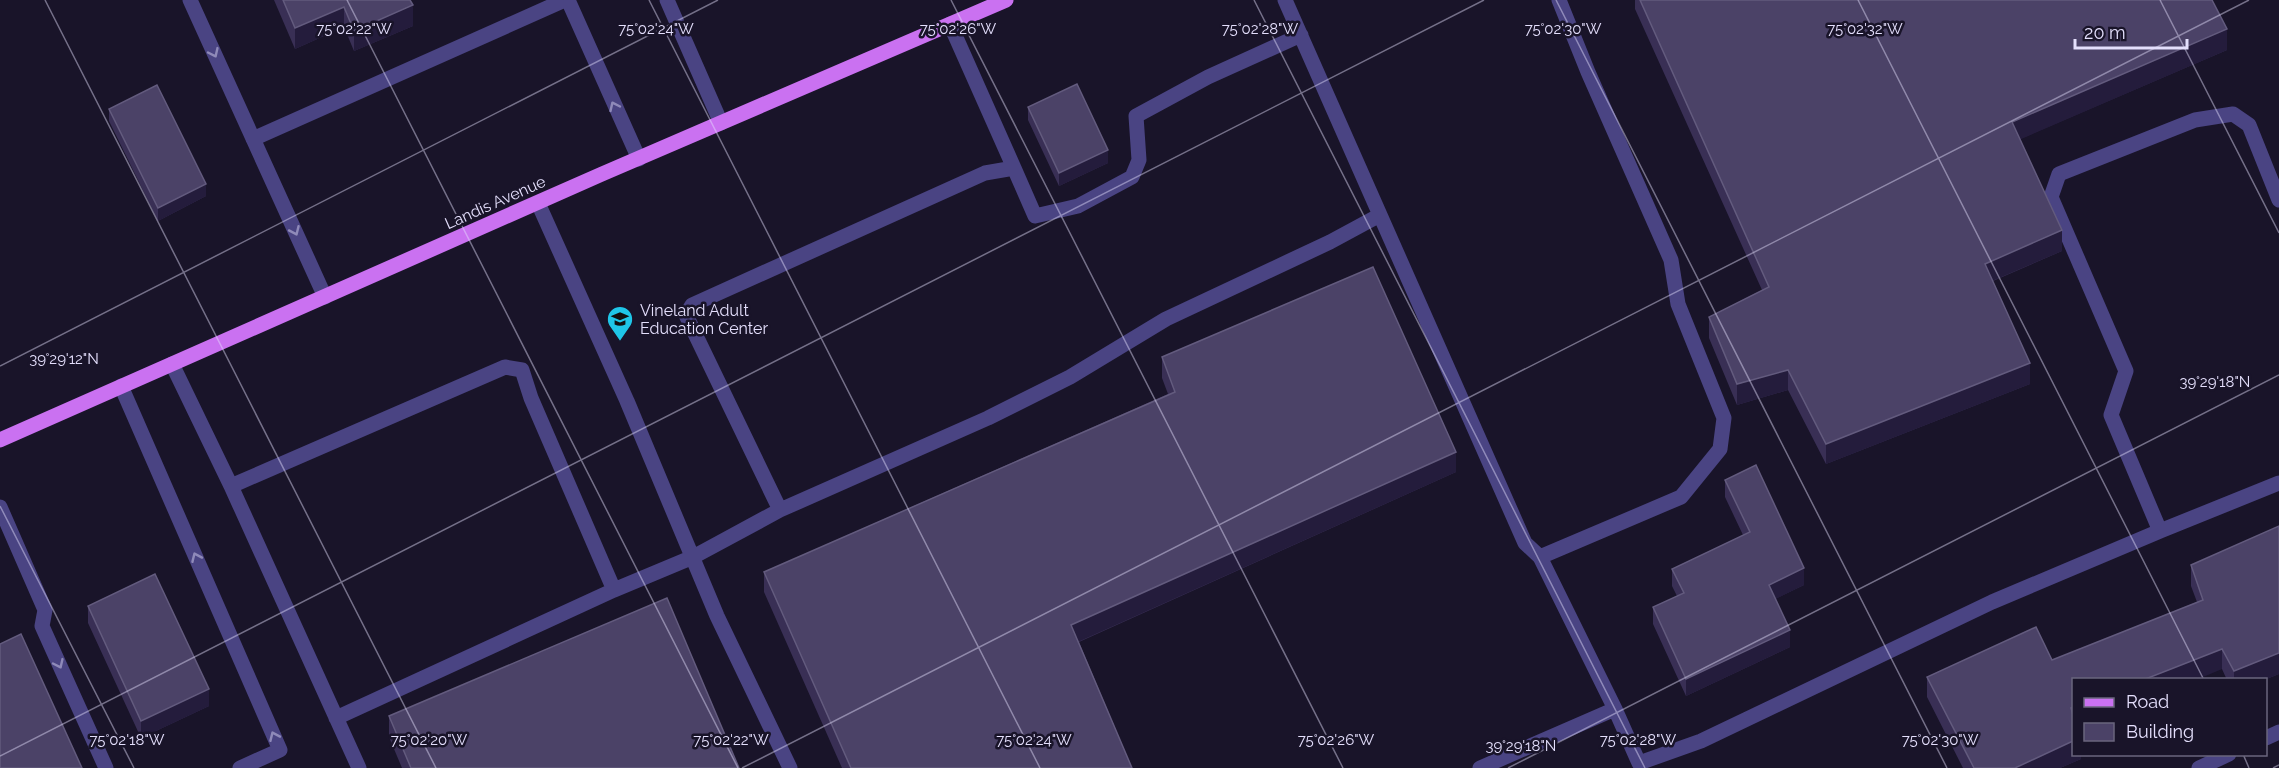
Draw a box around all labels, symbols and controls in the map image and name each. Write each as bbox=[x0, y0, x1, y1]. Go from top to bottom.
scale bar bbox=[2075, 12, 2188, 50]
text: 75°02'22"W bbox=[316, 20, 392, 38]
text: 75°02'24"W bbox=[618, 20, 694, 38]
text: 75°02'26"W bbox=[920, 20, 997, 38]
text: 75°02'28"W bbox=[1222, 20, 1299, 38]
text: 75°02'30"W bbox=[1525, 20, 1602, 38]
text: 75°02'32"W bbox=[1827, 20, 1903, 38]
text: 20 m bbox=[2084, 22, 2126, 43]
one-way arrow bbox=[207, 47, 219, 58]
one-way arrow bbox=[609, 101, 621, 112]
street label: Landis Avenue bbox=[442, 172, 549, 233]
one-way arrow bbox=[288, 224, 300, 235]
place label: Vineland Adult Education Center bbox=[640, 301, 768, 338]
school or university icon: Vineland Adult Education Center bbox=[605, 304, 635, 342]
text: 39°29'12"N bbox=[29, 350, 99, 368]
text: 39°29'18"N bbox=[2180, 373, 2250, 391]
one-way arrow bbox=[191, 553, 203, 564]
one-way arrow bbox=[52, 658, 64, 669]
legend bbox=[2072, 678, 2267, 756]
text: Road bbox=[2126, 691, 2169, 712]
text: Building bbox=[2126, 721, 2194, 742]
text: 75°02'18"W bbox=[90, 731, 165, 749]
text: 75°02'20"W bbox=[391, 731, 468, 749]
text: 75°02'22"W bbox=[693, 731, 769, 749]
text: 75°02'24"W bbox=[996, 731, 1072, 749]
text: 75°02'26"W bbox=[1298, 731, 1375, 749]
text: 75°02'28"W bbox=[1600, 731, 1677, 749]
text: 75°02'30"W bbox=[1902, 731, 1979, 749]
one-way arrow bbox=[269, 732, 281, 743]
text: 39°29'18"N bbox=[1486, 737, 1556, 755]

